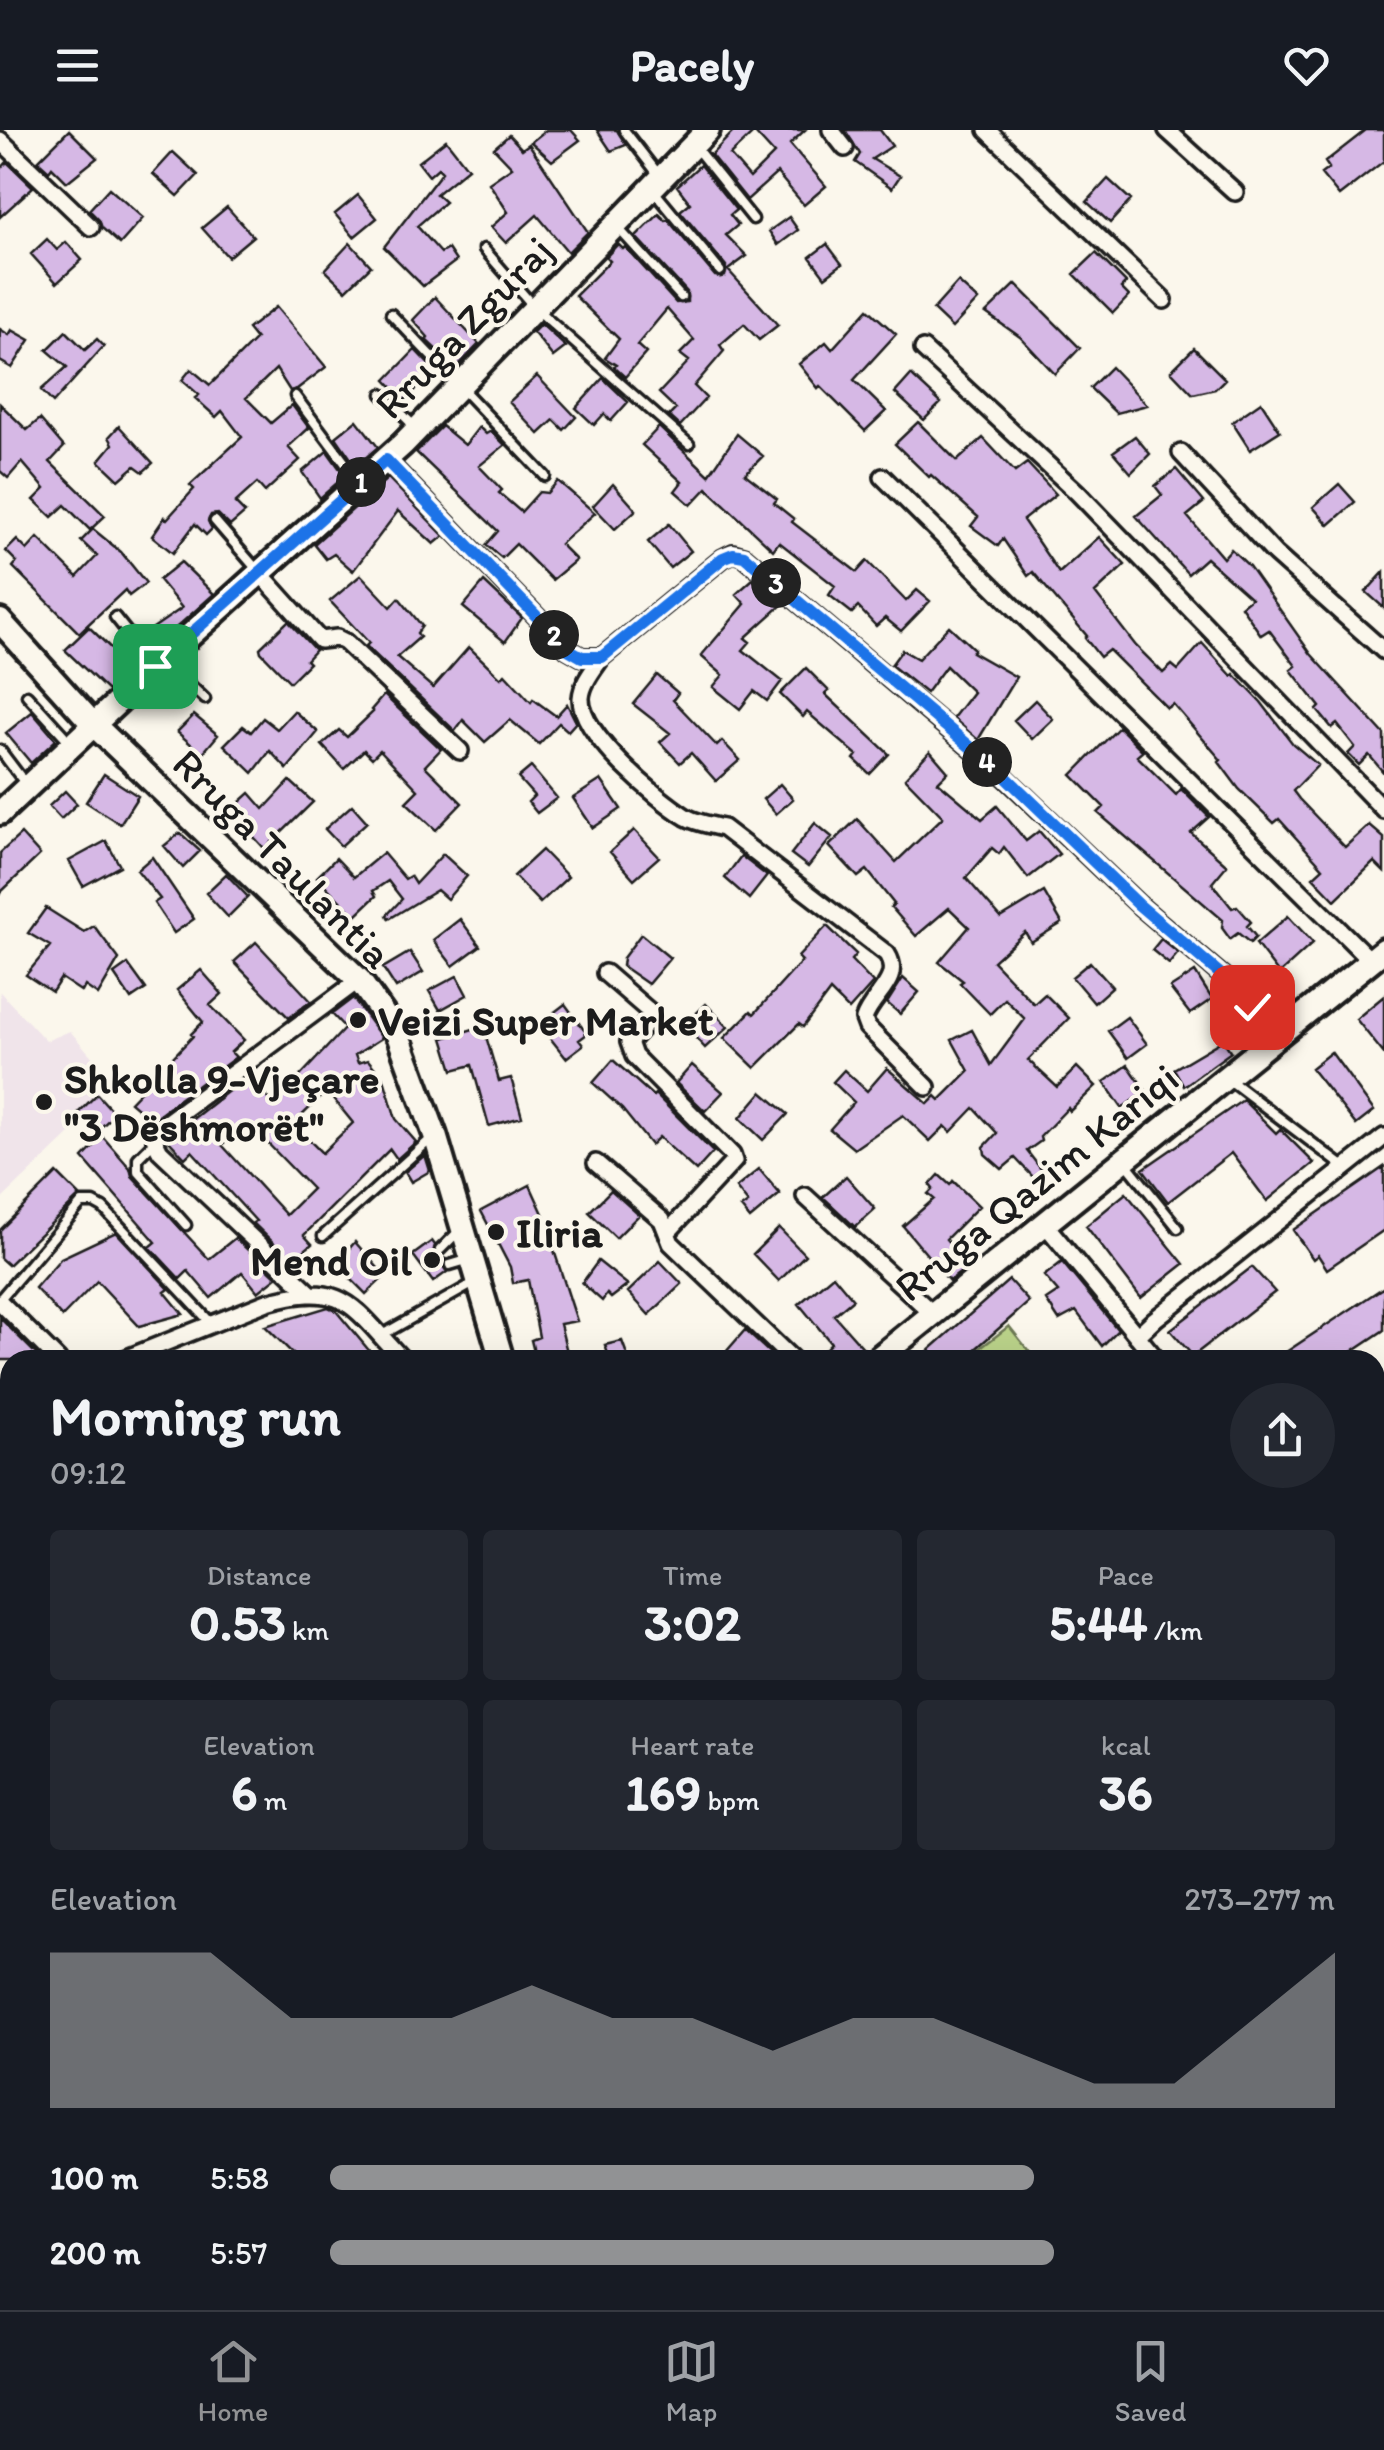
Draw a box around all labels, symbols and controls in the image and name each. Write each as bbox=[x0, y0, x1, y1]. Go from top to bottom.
icon: menu bbox=[50, 38, 105, 93]
text: Pacely bbox=[630, 38, 754, 92]
icon: heart bbox=[1279, 38, 1334, 93]
street label: Rruga Zguraj bbox=[364, 225, 563, 429]
pin: 1 bbox=[336, 457, 386, 507]
text: 1 bbox=[355, 465, 368, 499]
pin: 3 bbox=[751, 558, 801, 608]
text: 3 bbox=[768, 566, 784, 600]
pin: 2 bbox=[529, 610, 579, 660]
text: 2 bbox=[547, 618, 561, 652]
pin bbox=[113, 624, 198, 709]
icon: arrive bbox=[128, 639, 183, 694]
pin: 4 bbox=[962, 737, 1012, 787]
street label: Rruga Taulantia bbox=[162, 738, 403, 979]
text: 4 bbox=[979, 745, 995, 779]
pin bbox=[1210, 965, 1295, 1050]
icon: check bbox=[1225, 980, 1280, 1035]
place label: Veizi Super Market bbox=[378, 995, 714, 1046]
marker: Veizi Super Market bbox=[347, 1009, 369, 1031]
street label: Rruga Qazim Kariqi bbox=[884, 1052, 1188, 1312]
place label: Shkolla 9-Vjeçare "3 Dëshmorët" bbox=[64, 1053, 379, 1152]
marker: Shkolla 9-Vjeçare "3 Dëshmorët" bbox=[33, 1091, 55, 1113]
place label: Iliria bbox=[516, 1207, 603, 1258]
marker: Iliria bbox=[485, 1221, 507, 1243]
place label: Mend Oil bbox=[250, 1235, 412, 1286]
marker: Mend Oil bbox=[421, 1249, 443, 1271]
text: Morning run bbox=[50, 1383, 341, 1449]
button: share bbox=[1230, 1383, 1335, 1488]
text: 09:12 bbox=[50, 1454, 126, 1492]
text: Distance bbox=[207, 1558, 312, 1592]
text: Time bbox=[663, 1558, 722, 1592]
text: Pace bbox=[1098, 1558, 1154, 1592]
text: 0.53 bbox=[189, 1592, 286, 1653]
text: 3:02 bbox=[644, 1592, 741, 1653]
text: 5:44 bbox=[1049, 1592, 1148, 1653]
text: km bbox=[286, 1613, 329, 1647]
text: /km bbox=[1148, 1613, 1203, 1647]
text: Elevation bbox=[204, 1728, 315, 1762]
text: Heart rate bbox=[631, 1728, 754, 1762]
text: kcal bbox=[1101, 1728, 1151, 1762]
text: 6 bbox=[231, 1762, 257, 1823]
text: 169 bbox=[625, 1762, 701, 1823]
text: 36 bbox=[1099, 1762, 1153, 1823]
text: m bbox=[257, 1783, 287, 1817]
text: bpm bbox=[701, 1783, 760, 1817]
text: Elevation bbox=[50, 1880, 177, 1918]
text: 273–277 m bbox=[1184, 1880, 1335, 1918]
text: 100 m bbox=[50, 2159, 138, 2197]
text: 5:58 bbox=[210, 2159, 269, 2197]
text: 200 m bbox=[50, 2234, 140, 2272]
text: 5:57 bbox=[210, 2234, 267, 2272]
tab: Home bbox=[198, 2334, 268, 2428]
tab: Map bbox=[664, 2334, 719, 2428]
tab: Saved bbox=[1115, 2334, 1186, 2428]

